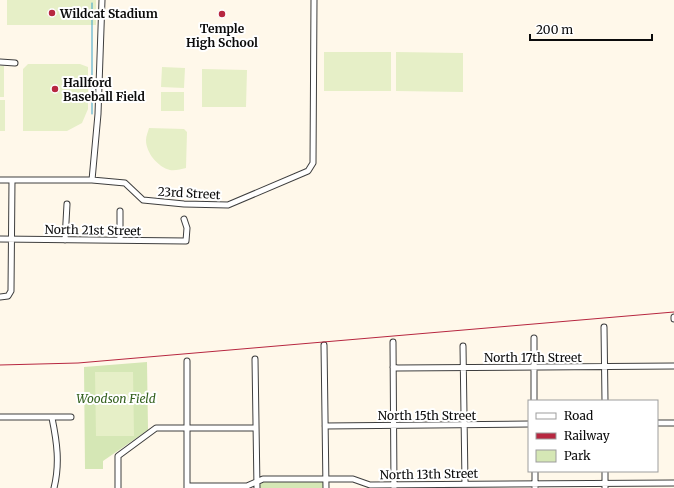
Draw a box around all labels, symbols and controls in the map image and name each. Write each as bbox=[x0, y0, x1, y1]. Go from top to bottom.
place label: Wildcat Stadium bbox=[59, 6, 158, 21]
marker: Wildcat Stadium bbox=[47, 8, 57, 18]
marker: Temple High School bbox=[217, 9, 227, 19]
scale bar bbox=[530, 16, 652, 42]
place label: Temple High School bbox=[186, 21, 258, 50]
text: 200 m bbox=[536, 22, 573, 37]
place label: Hallford Baseball Field bbox=[63, 75, 145, 104]
marker: Hallford Baseball Field bbox=[50, 84, 60, 94]
street label: 23rd Street bbox=[157, 184, 221, 202]
street label: North 21st Street bbox=[44, 222, 142, 238]
street label: North 17th Street bbox=[484, 350, 582, 365]
park label: Woodson Field bbox=[76, 391, 156, 406]
legend bbox=[528, 400, 658, 472]
street label: North 15th Street bbox=[378, 408, 476, 423]
text: Road bbox=[564, 408, 593, 423]
text: Railway bbox=[564, 428, 610, 443]
text: Park bbox=[564, 448, 591, 463]
street label: North 13th Street bbox=[380, 466, 479, 482]

